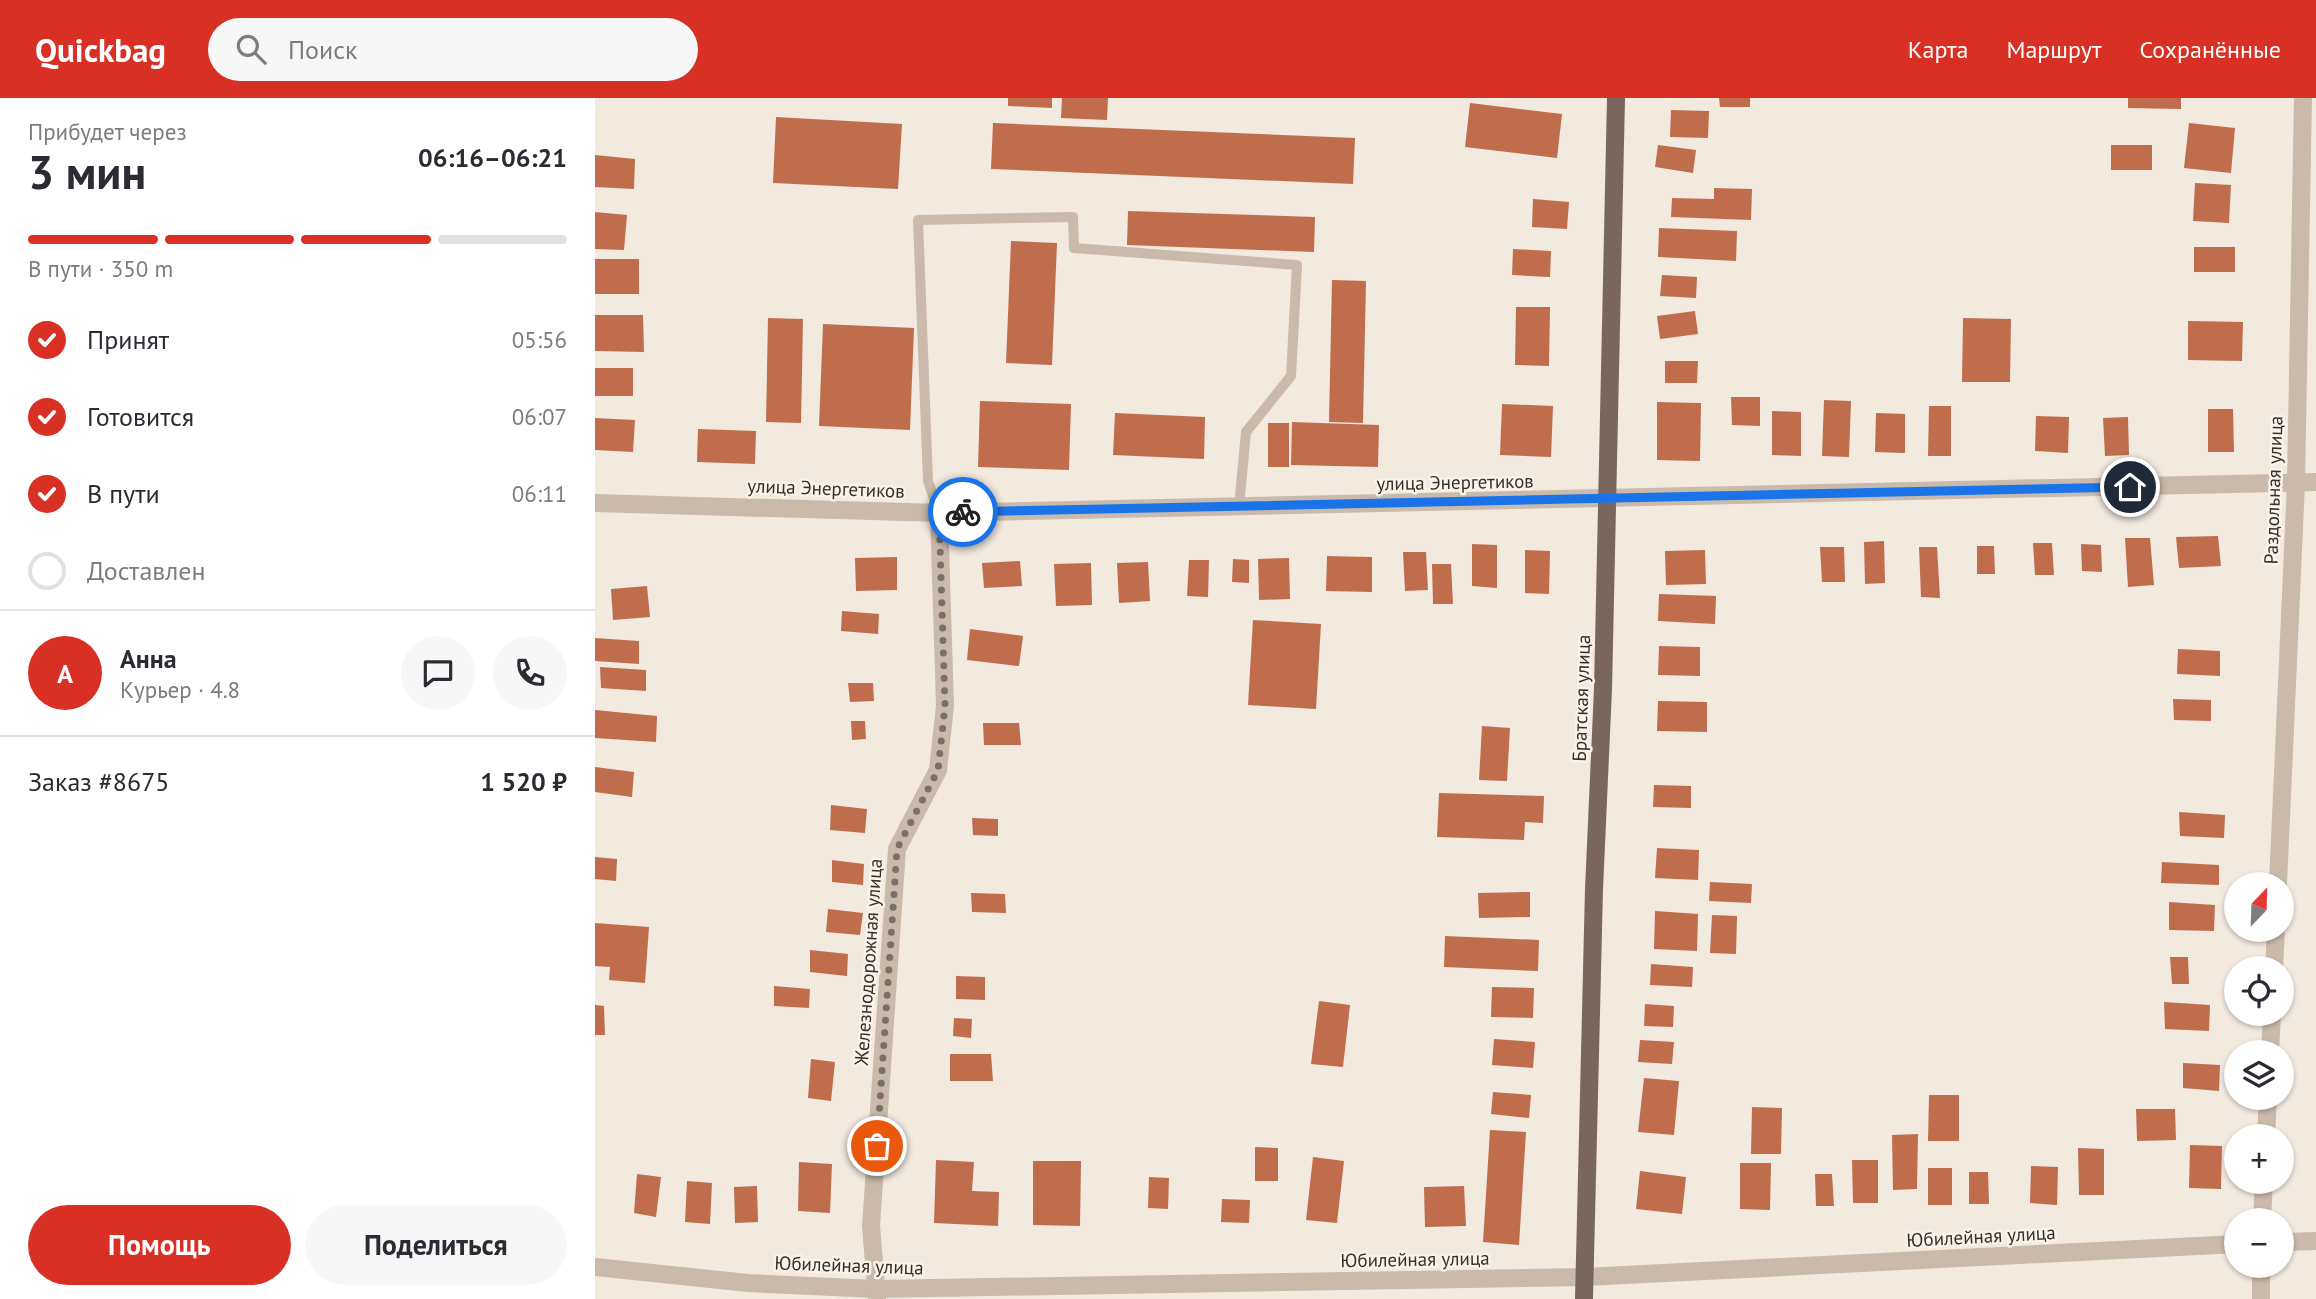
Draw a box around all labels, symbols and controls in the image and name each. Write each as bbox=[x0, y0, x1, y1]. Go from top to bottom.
search box bbox=[208, 18, 698, 81]
text: Quickbag bbox=[35, 28, 166, 71]
icon: search bbox=[232, 30, 270, 68]
text: Поиск bbox=[288, 33, 357, 66]
text: Карта bbox=[1908, 34, 1968, 65]
text: Маршрут bbox=[2006, 34, 2101, 65]
text: Сохранённые bbox=[2139, 34, 2281, 65]
text: Прибудет через bbox=[28, 117, 187, 146]
text: 06:16–06:21 bbox=[418, 141, 567, 174]
text: 3 мин bbox=[28, 142, 146, 202]
text: В пути · 350 m bbox=[28, 254, 173, 283]
icon: check bbox=[28, 321, 66, 359]
text: Принят bbox=[87, 323, 169, 356]
text: 05:56 bbox=[512, 325, 567, 354]
icon: check bbox=[28, 398, 66, 436]
text: Готовится bbox=[87, 400, 194, 433]
text: 06:07 bbox=[512, 402, 567, 431]
street label: Раздольная улица bbox=[2258, 415, 2288, 565]
pin bbox=[2100, 457, 2160, 517]
icon: home bbox=[2111, 468, 2149, 506]
street label: улица Энергетиков bbox=[1376, 469, 1534, 495]
street label: улица Энергетиков bbox=[747, 473, 905, 503]
icon: check bbox=[28, 475, 66, 513]
text: В пути bbox=[87, 477, 160, 510]
courier bbox=[928, 477, 998, 547]
text: 06:11 bbox=[512, 479, 567, 508]
icon: bike bbox=[944, 493, 982, 531]
text: Доставлен bbox=[87, 554, 206, 587]
street label: Братская улица bbox=[1567, 634, 1595, 762]
button: chat bbox=[401, 636, 475, 710]
button: phone bbox=[493, 636, 567, 710]
text: Анна bbox=[120, 642, 177, 675]
text: А bbox=[57, 657, 73, 690]
text: Курьер · 4.8 bbox=[120, 675, 240, 704]
text: Заказ #8675 bbox=[28, 765, 170, 798]
text: 1 520 ₽ bbox=[480, 765, 567, 798]
street label: Железнодорожная улица bbox=[849, 858, 887, 1067]
north arrow bbox=[2224, 872, 2294, 942]
map controls bbox=[2224, 872, 2294, 1278]
button: locate bbox=[2224, 956, 2294, 1026]
button: layers bbox=[2224, 1040, 2294, 1110]
pin bbox=[847, 1116, 907, 1176]
button: + bbox=[2224, 1124, 2294, 1194]
icon: bag bbox=[858, 1127, 896, 1165]
button: Помощь bbox=[28, 1205, 291, 1285]
button: Поделиться bbox=[305, 1205, 567, 1285]
button: − bbox=[2224, 1208, 2294, 1278]
street label: Юбилейная улица bbox=[1906, 1220, 2056, 1252]
street label: Юбилейная улица bbox=[1340, 1246, 1490, 1272]
street label: Юбилейная улица bbox=[774, 1250, 924, 1280]

